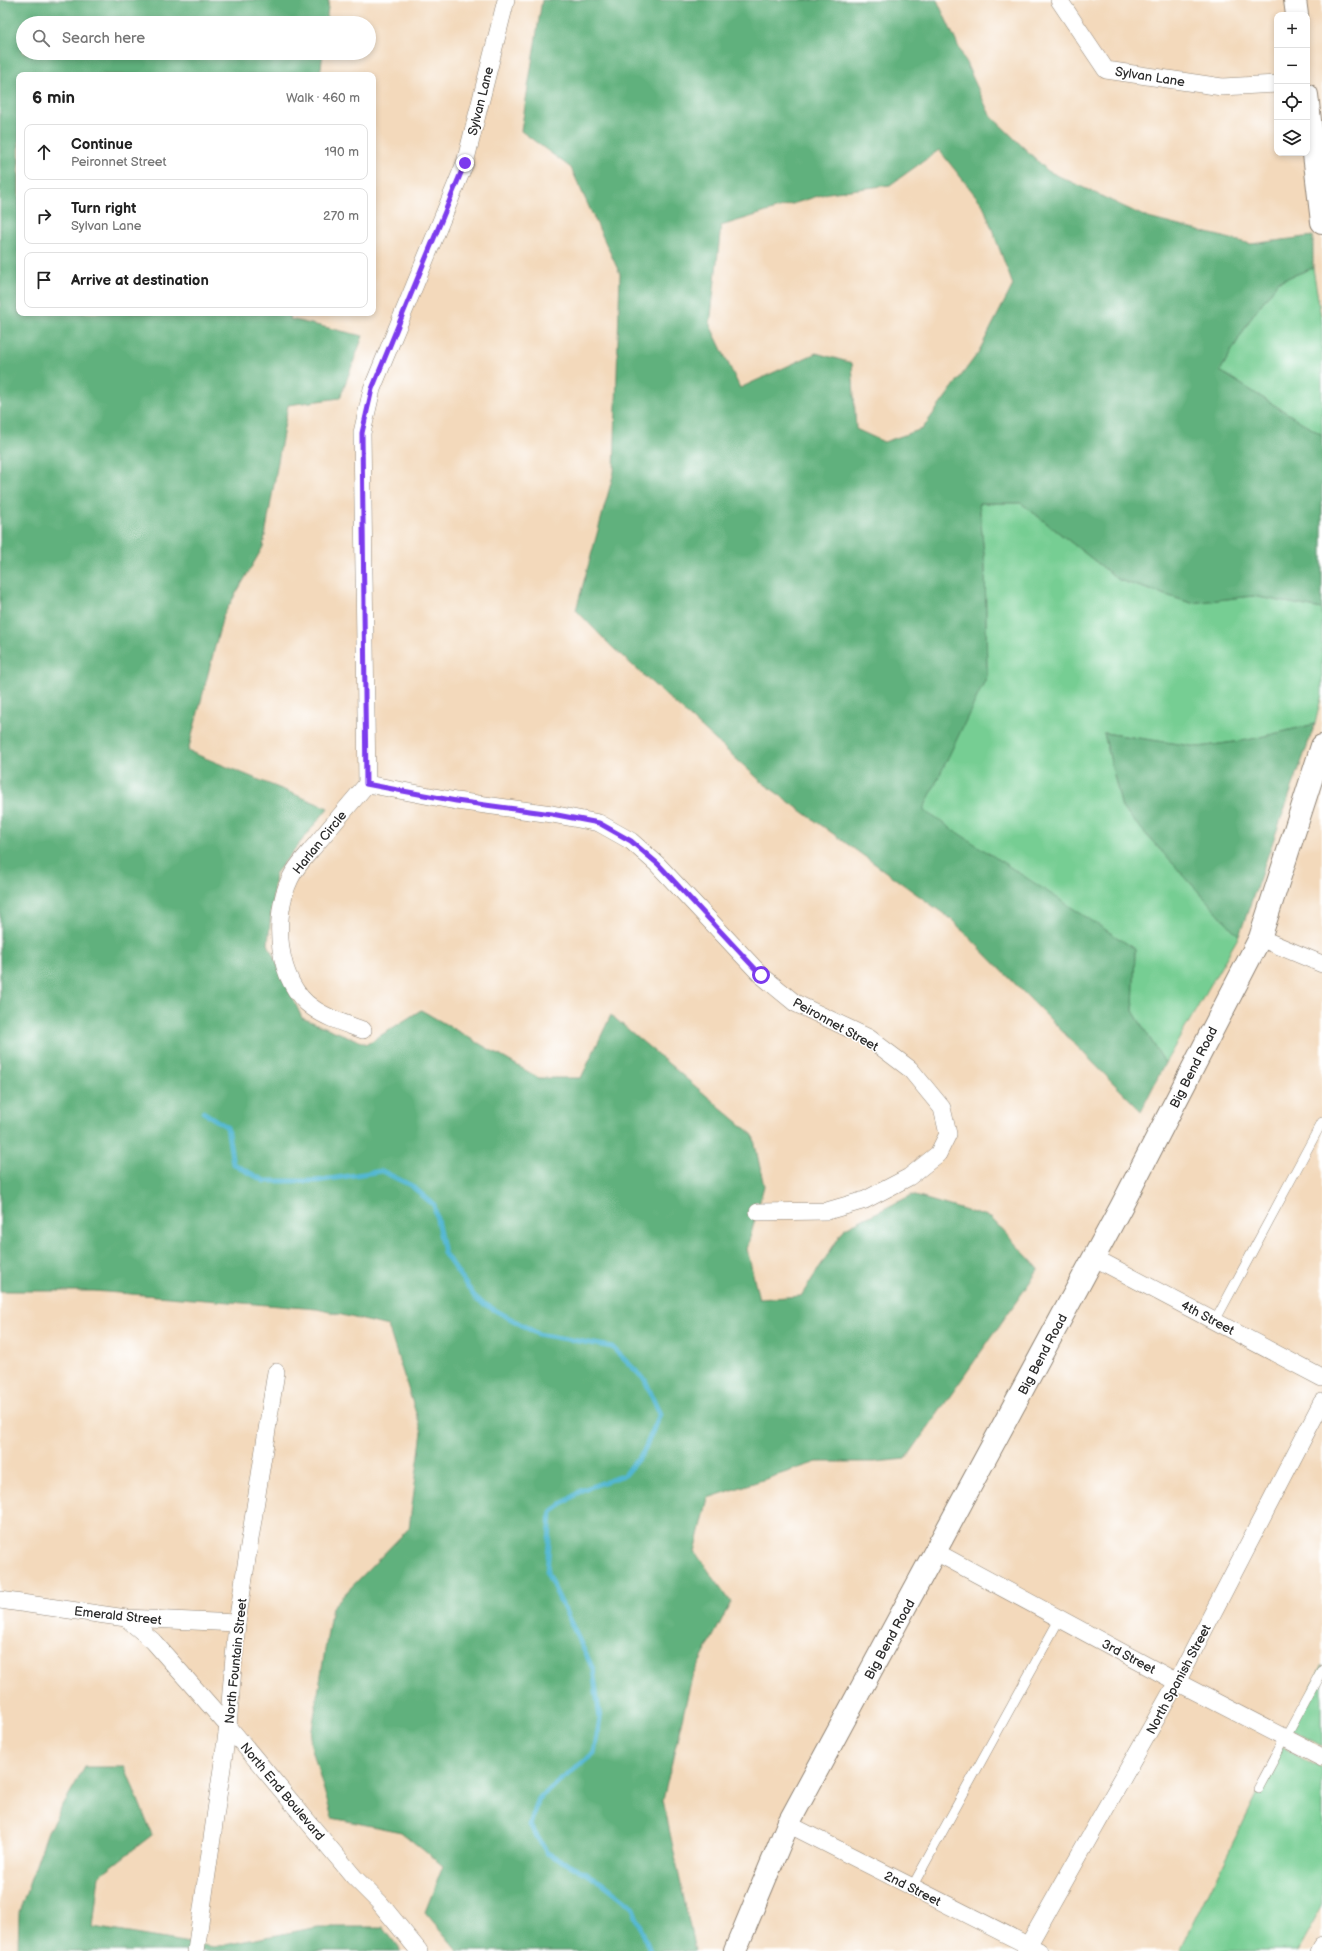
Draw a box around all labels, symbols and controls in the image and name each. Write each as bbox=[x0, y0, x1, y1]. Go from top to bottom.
map controls bbox=[1274, 12, 1310, 156]
button: + bbox=[1274, 12, 1310, 48]
search box bbox=[16, 16, 376, 60]
icon: search bbox=[30, 27, 52, 49]
text: Search here bbox=[62, 29, 145, 48]
button: − bbox=[1274, 48, 1310, 84]
street label: Sylvan Lane bbox=[1114, 64, 1186, 90]
street label: Sylvan Lane bbox=[465, 65, 497, 137]
button: locate bbox=[1274, 84, 1310, 120]
text: 6 min bbox=[32, 88, 75, 108]
text: Walk · 460 m bbox=[286, 90, 360, 106]
button: layers bbox=[1274, 120, 1310, 156]
text: Continue bbox=[71, 135, 133, 154]
icon: ahead bbox=[33, 141, 55, 163]
text: 190 m bbox=[325, 144, 359, 160]
text: Peironnet Street bbox=[71, 154, 167, 170]
route end bbox=[456, 154, 474, 172]
text: Turn right bbox=[71, 199, 136, 218]
icon: right bbox=[33, 205, 55, 227]
text: 270 m bbox=[323, 208, 359, 224]
text: Sylvan Lane bbox=[71, 218, 141, 234]
icon: arrive bbox=[33, 269, 55, 291]
text: Arrive at destination bbox=[71, 271, 209, 290]
street label: Harlan Circle bbox=[289, 808, 350, 877]
route start bbox=[752, 966, 770, 984]
street label: Peironnet Street bbox=[790, 995, 881, 1055]
street label: Big Bend Road bbox=[1166, 1024, 1221, 1111]
street label: 4th Street bbox=[1178, 1297, 1237, 1339]
street label: Big Bend Road bbox=[1015, 1311, 1071, 1398]
street label: Big Bend Road bbox=[861, 1597, 919, 1682]
street label: North Fountain Street bbox=[221, 1598, 251, 1725]
street label: Emerald Street bbox=[73, 1603, 163, 1629]
street label: North Spanish Street bbox=[1143, 1622, 1215, 1737]
street label: 3rd Street bbox=[1099, 1636, 1158, 1678]
street label: North End Boulevard bbox=[237, 1739, 328, 1844]
street label: 2nd Street bbox=[882, 1868, 944, 1910]

